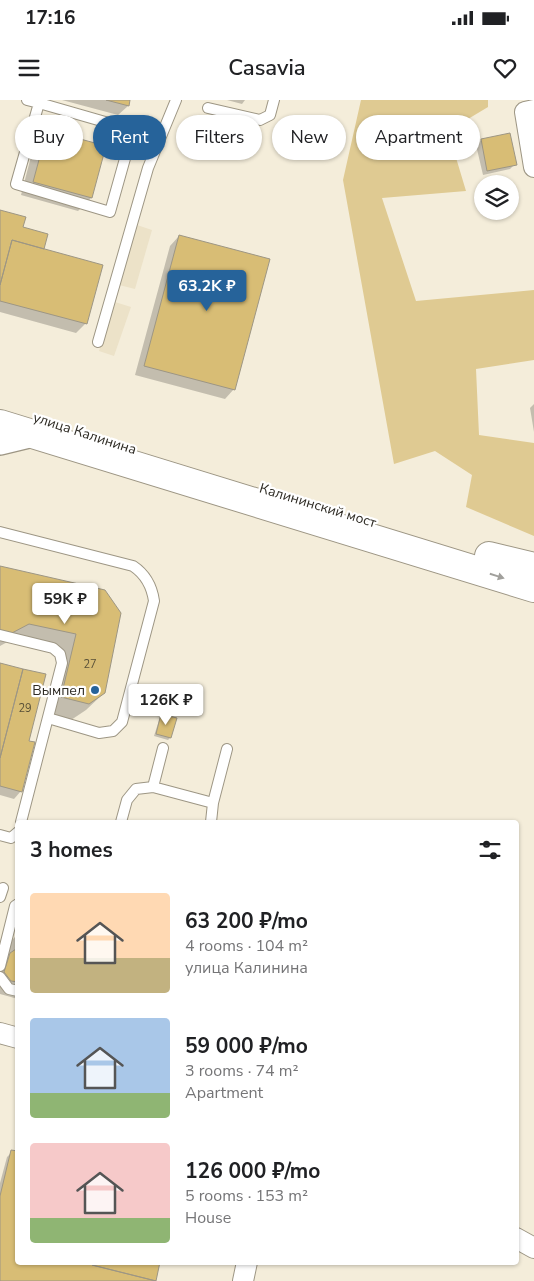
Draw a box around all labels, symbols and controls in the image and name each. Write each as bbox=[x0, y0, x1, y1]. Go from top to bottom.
text: 17:16 bbox=[25, 5, 75, 31]
text: Casavia bbox=[228, 53, 306, 83]
icon: menu bbox=[15, 54, 43, 82]
icon: heart bbox=[491, 54, 519, 82]
chip: Buy bbox=[15, 115, 83, 160]
chip: Rent bbox=[93, 115, 166, 160]
chip: Filters bbox=[176, 115, 262, 160]
chip: New bbox=[272, 115, 346, 160]
chip: Apartment bbox=[356, 115, 480, 160]
map controls bbox=[474, 175, 519, 220]
button: layers bbox=[474, 175, 519, 220]
pin: 63.2K ₽ bbox=[161, 270, 253, 312]
text: 63.2K ₽ bbox=[178, 275, 236, 297]
street label: улица Калинина bbox=[31, 408, 139, 459]
street label: Калининский мост bbox=[257, 479, 379, 533]
one-way arrow bbox=[490, 573, 505, 581]
pin: 59K ₽ bbox=[30, 582, 100, 625]
text: 59K ₽ bbox=[43, 588, 87, 610]
house number: 27 bbox=[83, 657, 97, 672]
place label: Вымпел bbox=[32, 681, 85, 700]
marker: Вымпел bbox=[89, 684, 101, 696]
pin: 126K ₽ bbox=[125, 684, 207, 726]
text: 126K ₽ bbox=[139, 689, 193, 711]
house number: 29 bbox=[18, 701, 32, 716]
text: 3 homes bbox=[30, 836, 113, 864]
icon: filters bbox=[476, 836, 504, 864]
text: 63 200 ₽/mo bbox=[185, 907, 308, 935]
icon: home bbox=[70, 913, 130, 973]
text: 4 rooms · 104 m² bbox=[185, 935, 308, 957]
text: улица Калинина bbox=[185, 957, 308, 979]
text: 59 000 ₽/mo bbox=[185, 1032, 308, 1060]
icon: home bbox=[70, 1038, 130, 1098]
text: 3 rooms · 74 m² bbox=[185, 1060, 298, 1082]
text: Apartment bbox=[185, 1082, 263, 1104]
text: 126 000 ₽/mo bbox=[185, 1157, 320, 1185]
icon: home bbox=[70, 1163, 130, 1223]
text: 5 rooms · 153 m² bbox=[185, 1185, 308, 1207]
text: House bbox=[185, 1207, 231, 1229]

